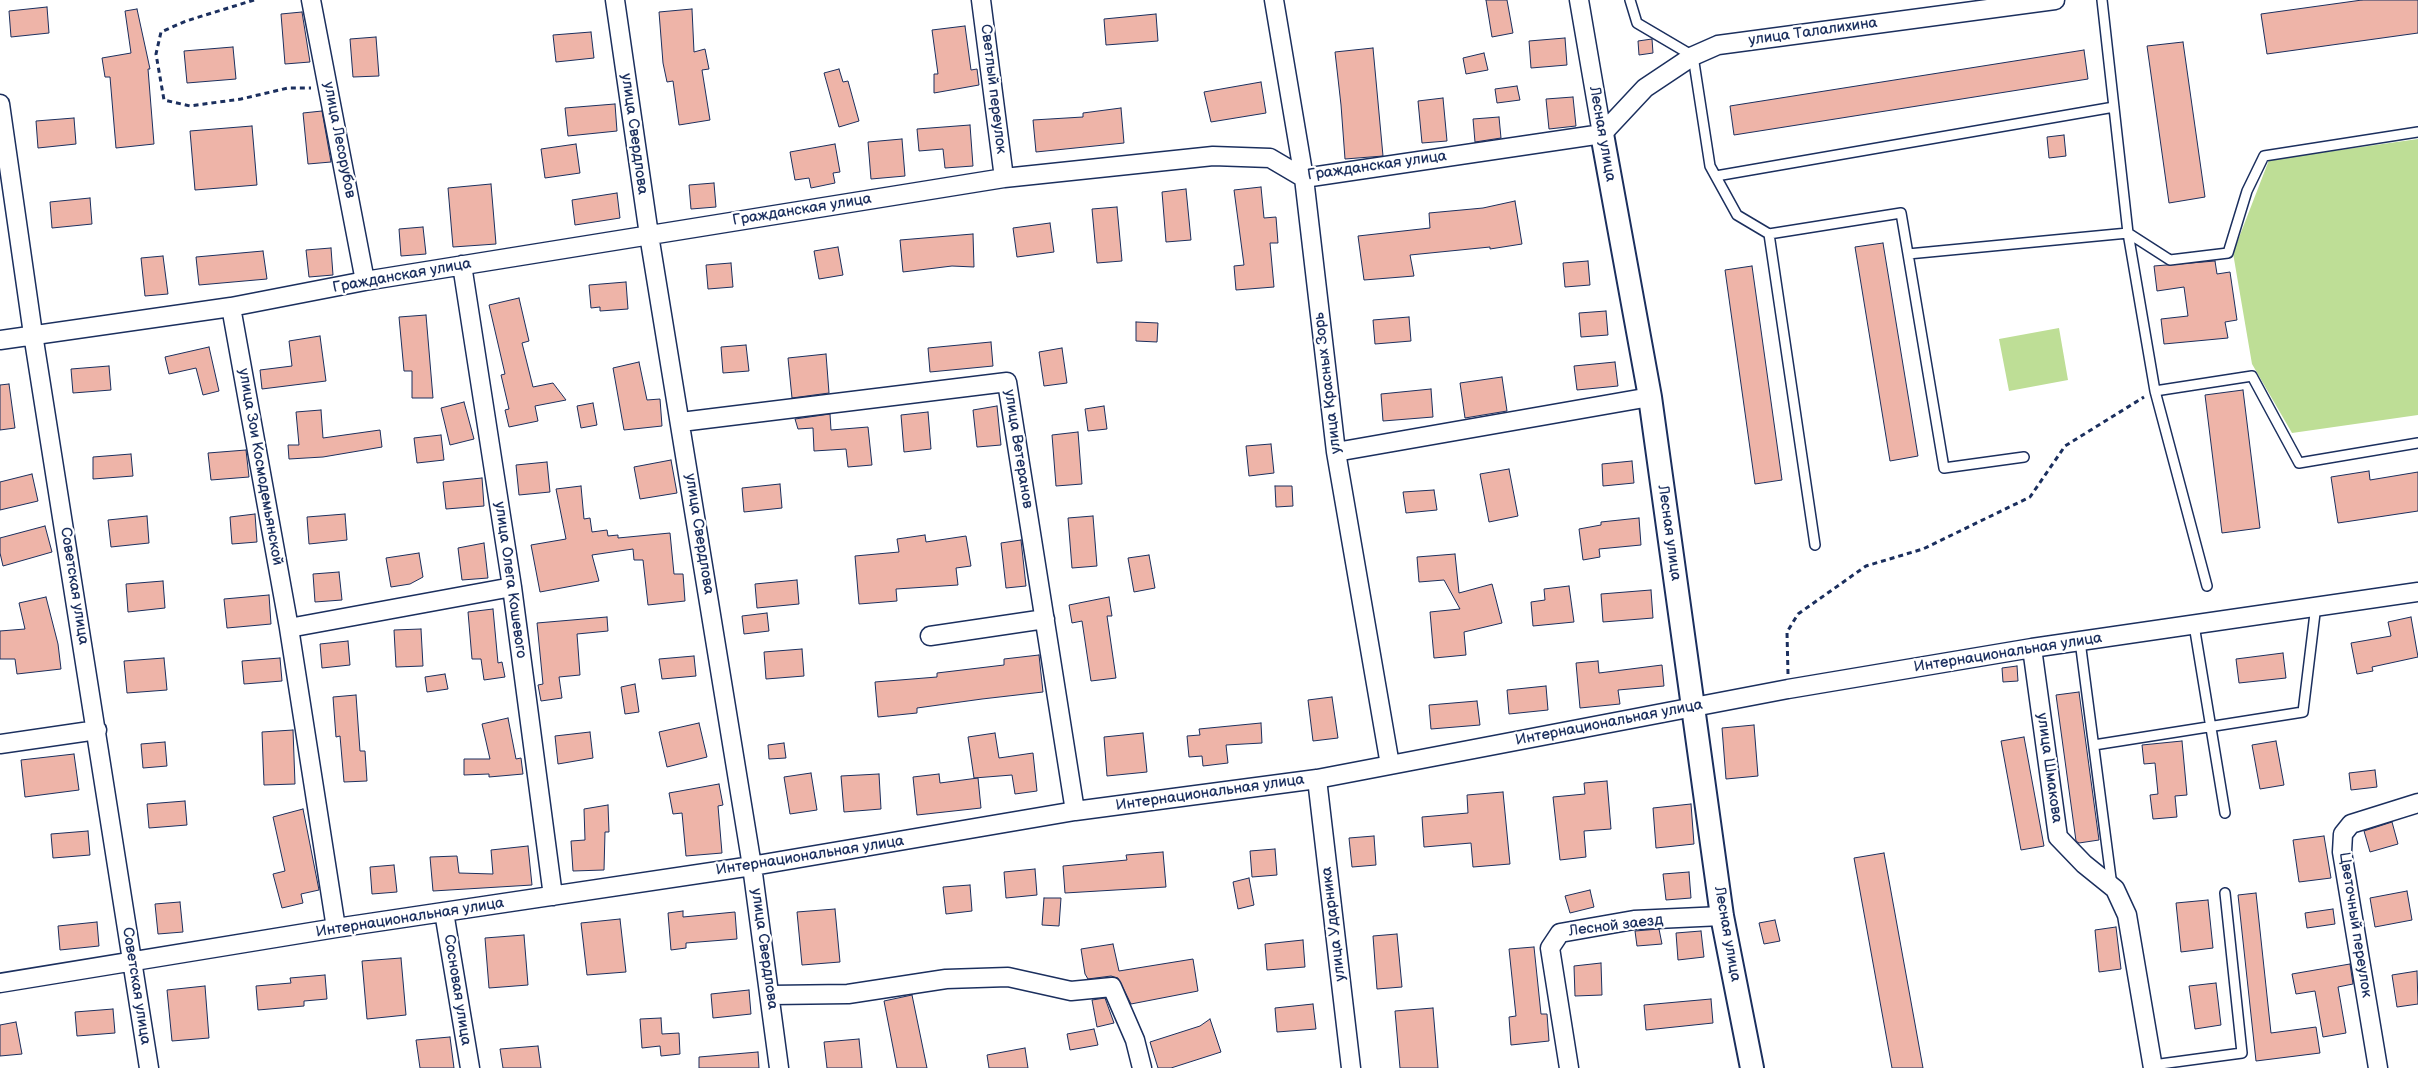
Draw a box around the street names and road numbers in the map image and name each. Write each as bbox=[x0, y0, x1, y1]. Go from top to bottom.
street label: улица Талалихина bbox=[1747, 14, 1879, 50]
street label: Светлый переулок bbox=[976, 23, 1010, 155]
street label: улица Свердлова bbox=[617, 72, 651, 196]
street label: улица Лесорубов bbox=[319, 80, 359, 200]
street label: Лесная улица bbox=[1585, 85, 1619, 183]
street label: Гражданская улица bbox=[1306, 147, 1448, 185]
street label: Гражданская улица bbox=[731, 190, 873, 230]
street label: Гражданская улица bbox=[331, 255, 473, 297]
street label: улица Красных Зорь bbox=[1310, 311, 1346, 455]
street label: улица Зои Космодемьянской bbox=[234, 367, 286, 567]
street label: улица Ветеранов bbox=[1000, 388, 1036, 510]
street label: улица Свердлова bbox=[681, 472, 717, 596]
street label: Лесная улица bbox=[1653, 484, 1685, 582]
street label: улица Олега Кошевого bbox=[490, 500, 530, 660]
street label: Советская улица bbox=[56, 526, 92, 646]
street label: Интернациональная улица bbox=[1913, 629, 2103, 677]
street label: Интернациональная улица bbox=[1514, 696, 1704, 750]
street label: улица Шмакова bbox=[2032, 712, 2066, 824]
street label: Интернациональная улица bbox=[1115, 771, 1305, 815]
street label: Интернациональная улица bbox=[715, 832, 905, 880]
street label: Цветочный переулок bbox=[2335, 851, 2375, 999]
street label: улица Ударника bbox=[1318, 866, 1350, 982]
street label: Лесная улица bbox=[1710, 885, 1744, 983]
street label: улица Свердлова bbox=[747, 887, 781, 1011]
street label: Интернациональная улица bbox=[315, 894, 505, 942]
street label: Лесной заезд bbox=[1568, 911, 1664, 941]
street label: Советская улица bbox=[118, 926, 154, 1046]
street label: Сосновая улица bbox=[439, 933, 475, 1047]

